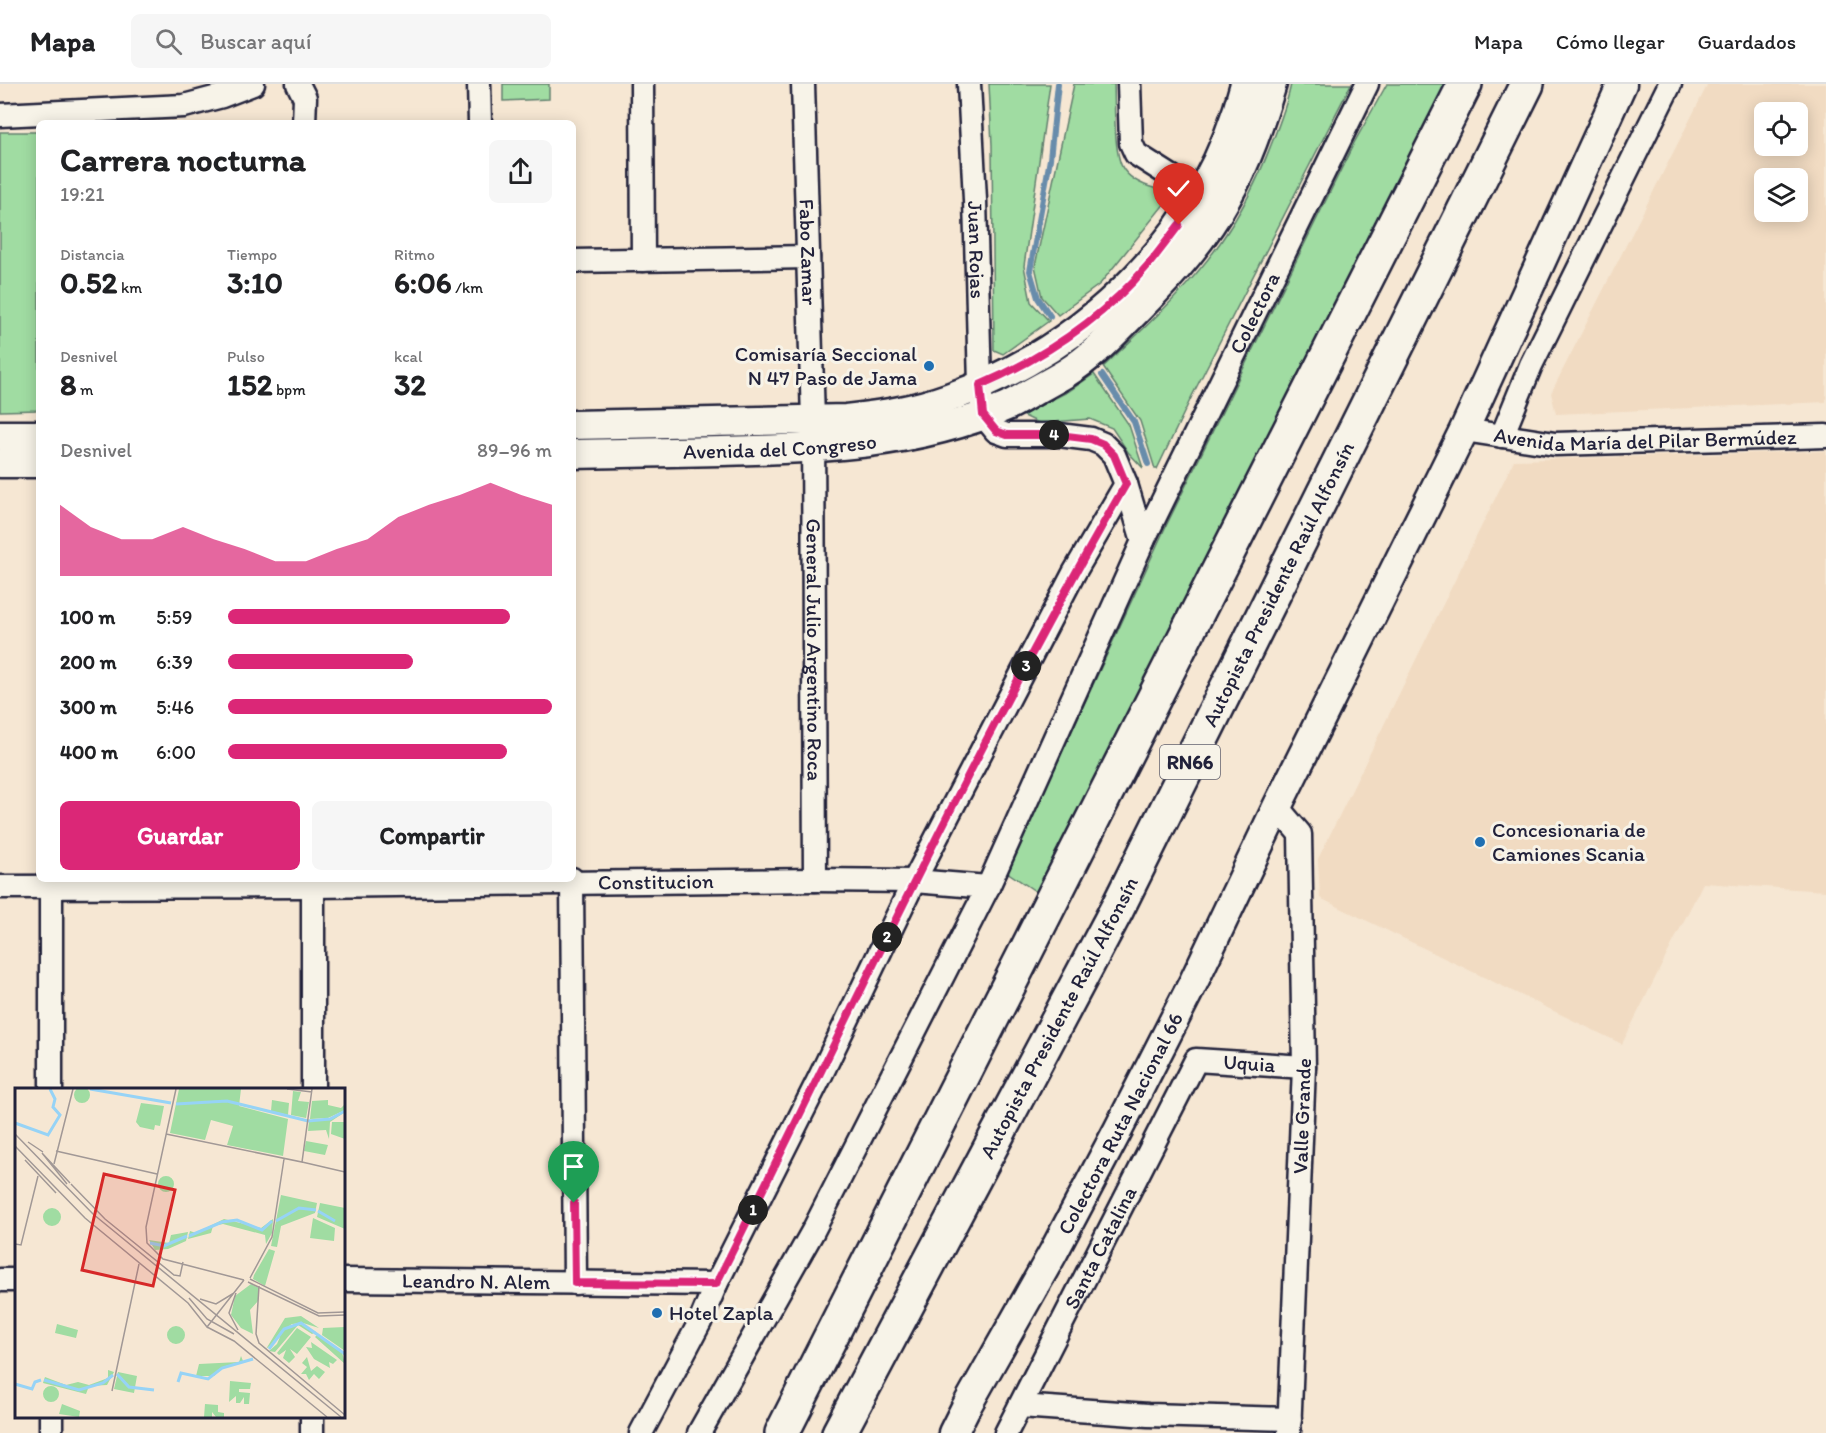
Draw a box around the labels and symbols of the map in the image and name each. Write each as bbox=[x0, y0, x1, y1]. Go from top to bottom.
pin bbox=[1153, 163, 1204, 225]
street label: Fabo Zamar bbox=[794, 198, 823, 306]
street label: Juan Rojas bbox=[963, 201, 991, 299]
street label: Colectora bbox=[1224, 268, 1285, 358]
place label: Comisaría Seccional N 47 Paso de Jama bbox=[735, 341, 917, 390]
marker: Comisaría Seccional N 47 Paso de Jama bbox=[922, 359, 936, 373]
pin: 4 bbox=[1039, 420, 1069, 450]
street label: Avenida María del Pilar Bermúdez bbox=[1492, 422, 1797, 456]
street label: Avenida del Congreso bbox=[683, 428, 878, 464]
street label: Autopista Presidente Raúl Alfonsín bbox=[1197, 437, 1359, 730]
street label: General Julio Argentino Roca bbox=[801, 519, 828, 781]
pin: 3 bbox=[1011, 651, 1041, 681]
road number: RN66 bbox=[1160, 745, 1220, 779]
place label: Concesionaria de Camiones Scania bbox=[1492, 817, 1646, 866]
marker: Concesionaria de Camiones Scania bbox=[1473, 835, 1487, 849]
street label: Constitucion bbox=[598, 868, 714, 895]
street label: Autopista Presidente Raúl Alfonsín bbox=[974, 872, 1143, 1163]
pin: 2 bbox=[872, 922, 902, 952]
street label: Colectora Ruta Nacional 66 bbox=[1052, 1008, 1188, 1239]
street label: Uquia bbox=[1222, 1049, 1276, 1077]
street label: Valle Grande bbox=[1287, 1058, 1316, 1174]
inset map bbox=[15, 1088, 345, 1418]
pin bbox=[548, 1141, 599, 1203]
street label: Santa Catalina bbox=[1058, 1182, 1142, 1313]
pin: 1 bbox=[738, 1195, 768, 1225]
street label: Leandro N. Alem bbox=[402, 1268, 550, 1294]
place label: Hotel Zapla bbox=[669, 1300, 774, 1325]
marker: Hotel Zapla bbox=[650, 1306, 664, 1320]

